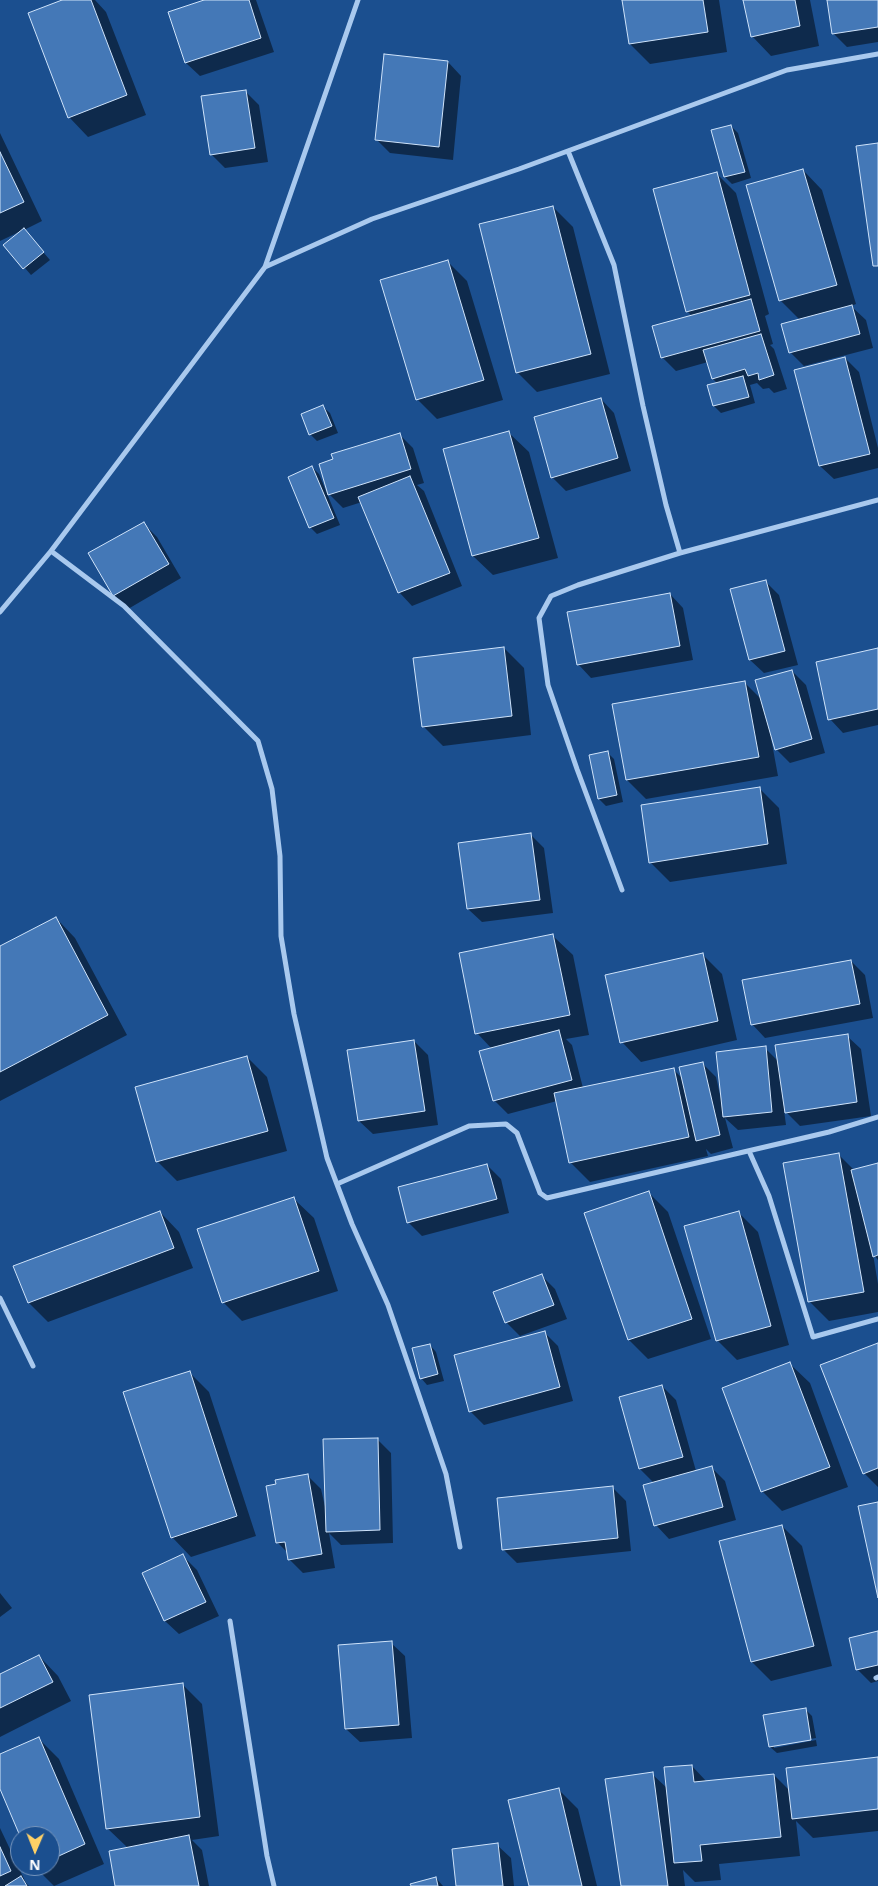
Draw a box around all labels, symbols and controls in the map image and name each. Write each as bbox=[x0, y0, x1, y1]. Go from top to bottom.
north arrow bbox=[10, 1826, 60, 1876]
text: N bbox=[29, 1856, 41, 1875]

